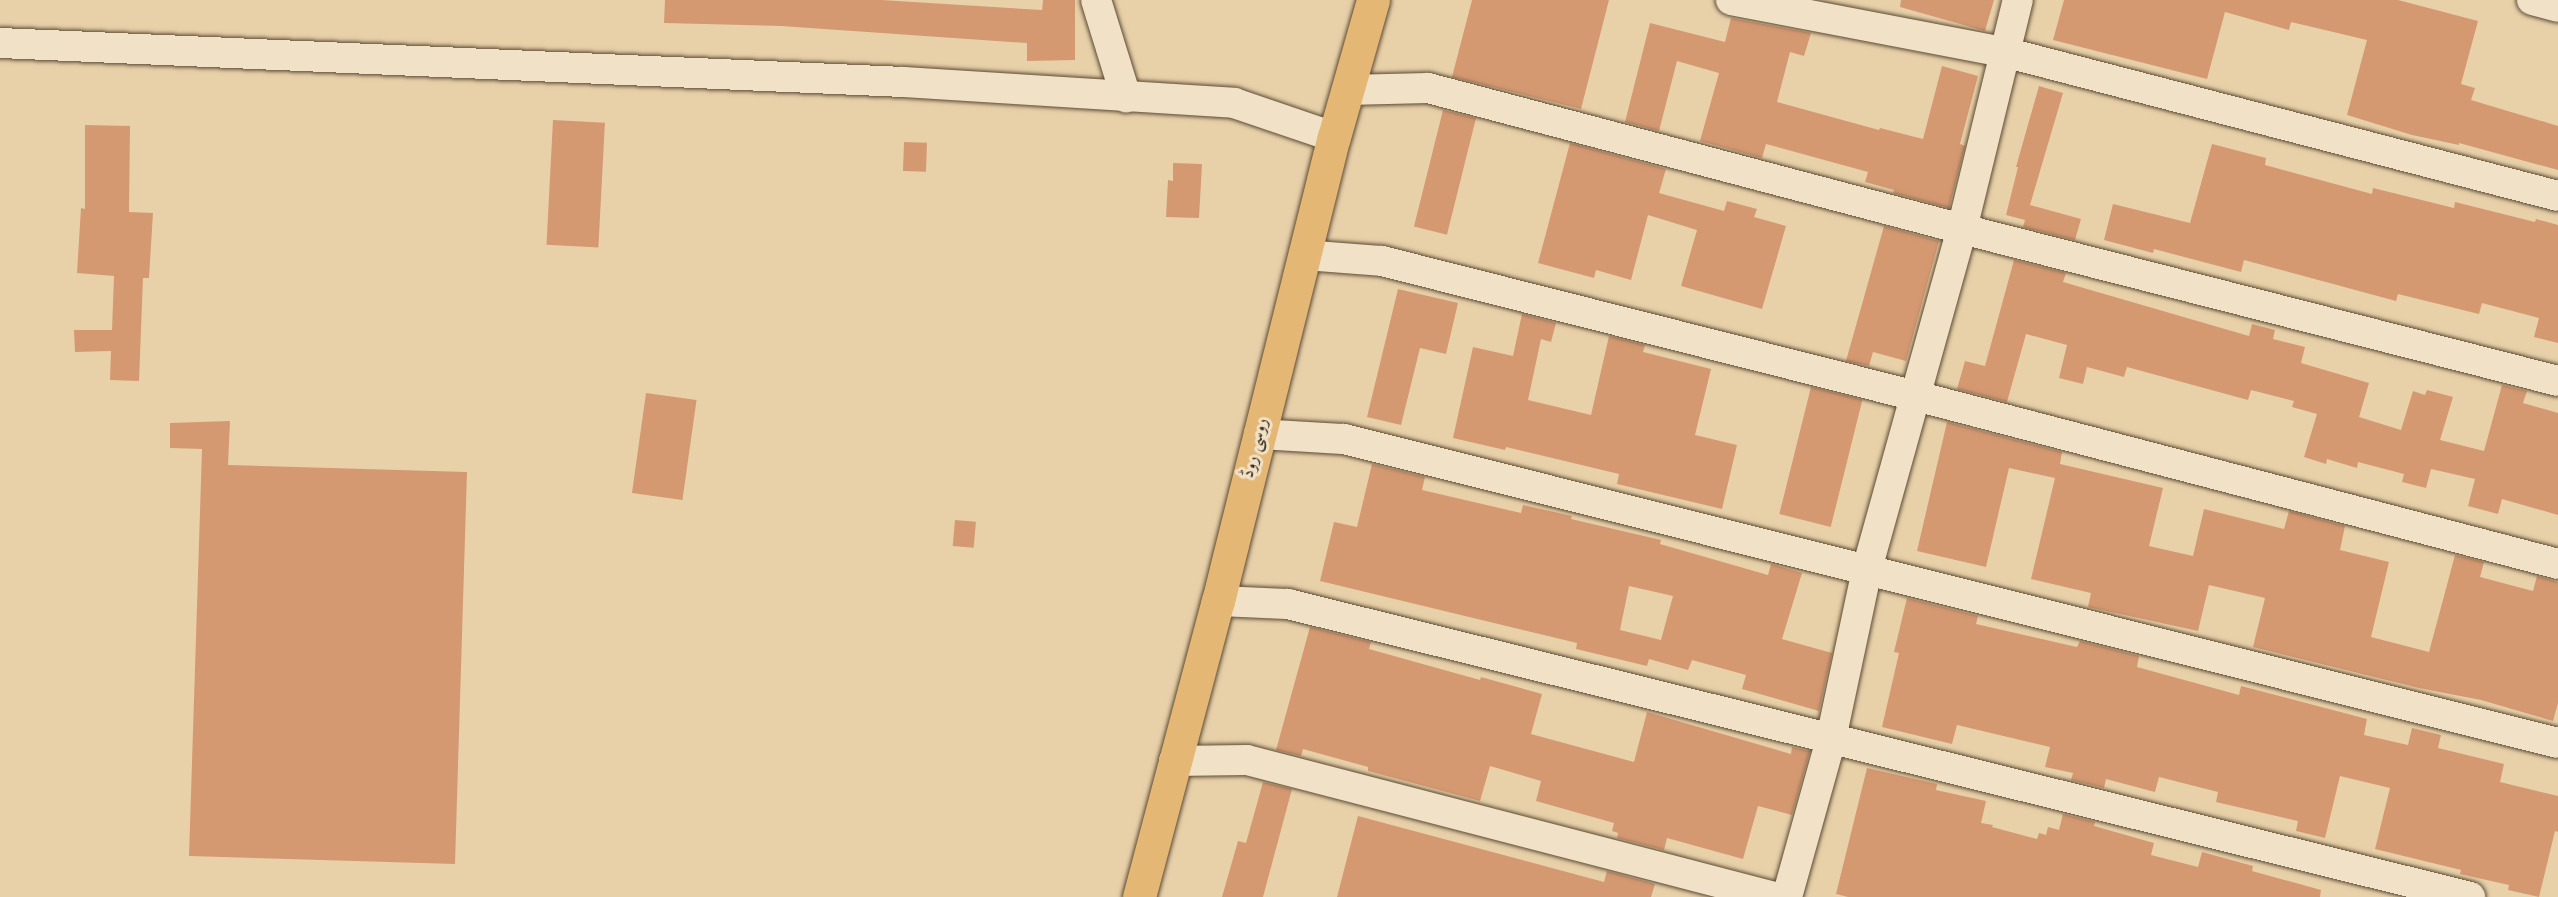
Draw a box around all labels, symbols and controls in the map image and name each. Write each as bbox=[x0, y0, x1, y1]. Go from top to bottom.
street label: روسی روڈ bbox=[1237, 416, 1273, 480]

